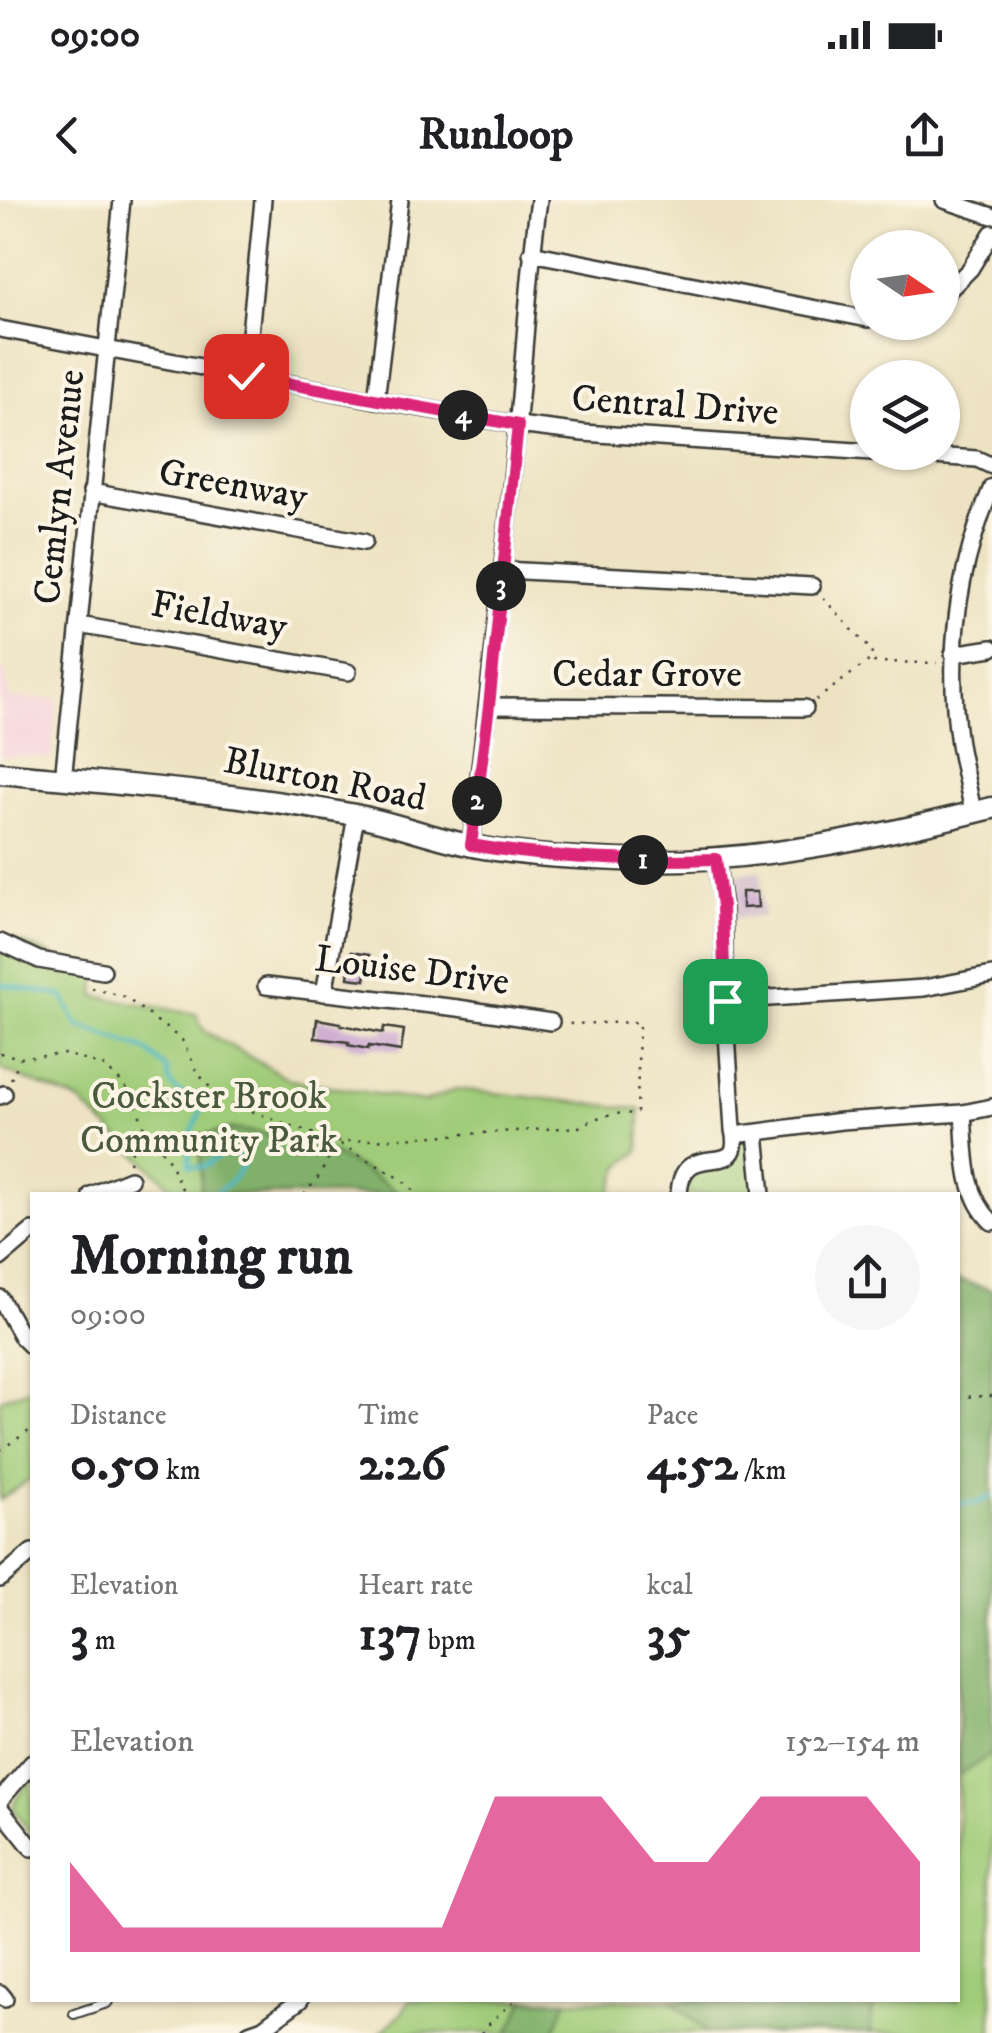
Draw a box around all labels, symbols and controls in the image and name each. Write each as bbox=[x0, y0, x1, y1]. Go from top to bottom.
text: 09:00 bbox=[50, 11, 140, 59]
text: Runloop bbox=[419, 107, 573, 163]
icon: back bbox=[40, 108, 95, 163]
icon: share bbox=[897, 108, 952, 163]
north arrow bbox=[850, 230, 960, 340]
map controls bbox=[850, 230, 960, 470]
pin bbox=[204, 334, 289, 419]
icon: check bbox=[219, 349, 274, 404]
button: layers bbox=[850, 360, 960, 470]
street label: Cemlyn Avenue bbox=[24, 367, 96, 607]
street label: Central Drive bbox=[570, 375, 780, 437]
pin: 4 bbox=[438, 390, 488, 440]
text: 4 bbox=[455, 397, 471, 432]
street label: Greenway bbox=[155, 448, 312, 522]
pin: 3 bbox=[476, 561, 526, 611]
text: 3 bbox=[496, 568, 506, 603]
street label: Fieldway bbox=[147, 580, 292, 652]
street label: Cedar Grove bbox=[552, 651, 742, 699]
street label: Blurton Road bbox=[220, 737, 430, 823]
pin: 2 bbox=[452, 776, 502, 826]
text: 2 bbox=[470, 783, 484, 818]
pin: 1 bbox=[618, 835, 668, 885]
text: 1 bbox=[638, 842, 648, 877]
street label: Louise Drive bbox=[312, 935, 512, 1007]
pin bbox=[683, 959, 768, 1044]
icon: arrive bbox=[698, 974, 753, 1029]
park label: Cockster Brook Community Park bbox=[80, 1073, 338, 1165]
text: Morning run bbox=[70, 1223, 352, 1292]
button: share bbox=[815, 1225, 920, 1330]
text: 09:00 bbox=[70, 1295, 146, 1335]
text: Distance bbox=[70, 1398, 166, 1433]
text: Time bbox=[358, 1398, 419, 1433]
text: Pace bbox=[647, 1398, 698, 1433]
text: 0.50 bbox=[70, 1433, 160, 1496]
text: 2:26 bbox=[358, 1433, 447, 1496]
text: 4:52 bbox=[647, 1433, 738, 1496]
text: km bbox=[160, 1453, 201, 1488]
text: /km bbox=[738, 1453, 786, 1488]
text: Elevation bbox=[70, 1568, 178, 1603]
text: Heart rate bbox=[358, 1568, 473, 1603]
text: kcal bbox=[647, 1568, 693, 1603]
text: 3 bbox=[70, 1603, 89, 1666]
text: 137 bbox=[358, 1603, 422, 1666]
text: 35 bbox=[647, 1603, 690, 1666]
text: m bbox=[89, 1623, 116, 1658]
text: bpm bbox=[422, 1623, 476, 1658]
text: Elevation bbox=[70, 1722, 194, 1762]
text: 152–154 m bbox=[785, 1722, 920, 1762]

